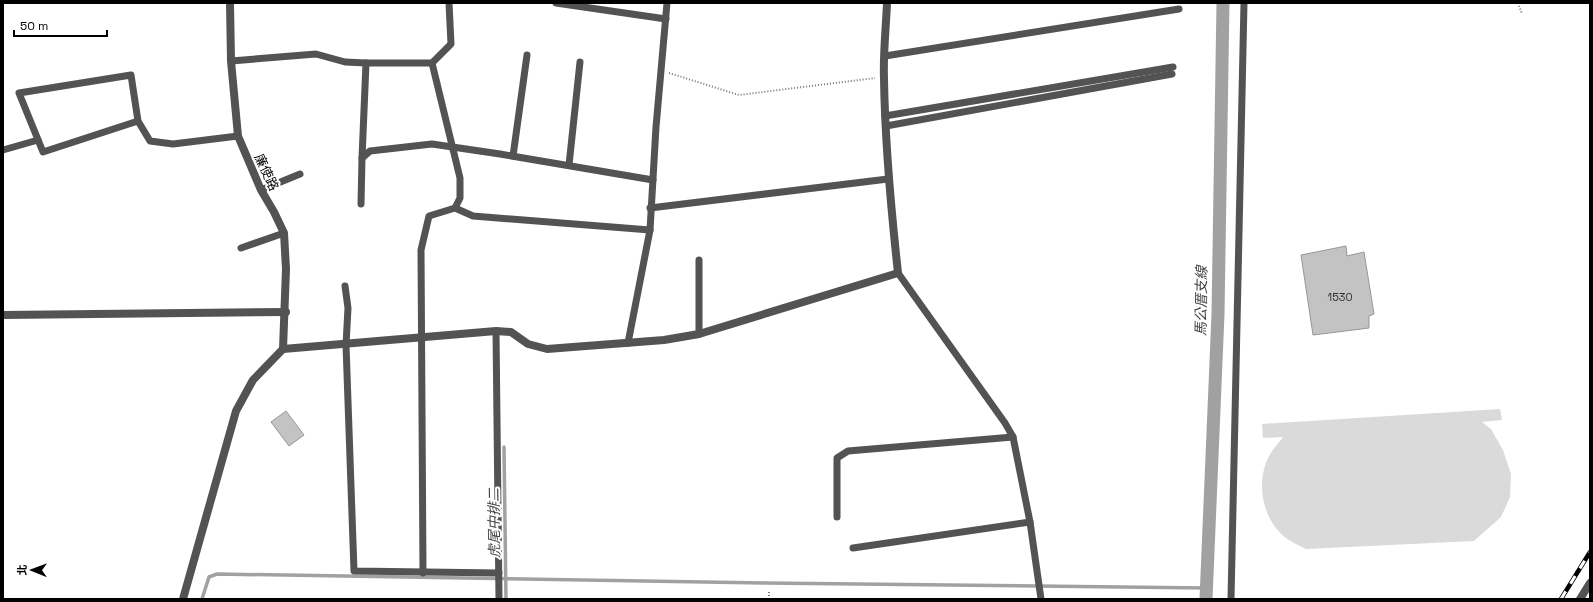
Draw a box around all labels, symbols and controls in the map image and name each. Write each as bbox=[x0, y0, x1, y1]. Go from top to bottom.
scale bar bbox=[14, 12, 107, 38]
text: 50 m bbox=[20, 18, 48, 34]
street label: 廉使路 bbox=[251, 151, 282, 193]
water label: 馬公厝支線 bbox=[1191, 264, 1211, 336]
house number: 1530 bbox=[1328, 290, 1352, 304]
water label: 虎尾中排二 bbox=[484, 487, 504, 558]
north arrow bbox=[12, 550, 52, 590]
text: 北 bbox=[15, 564, 29, 575]

